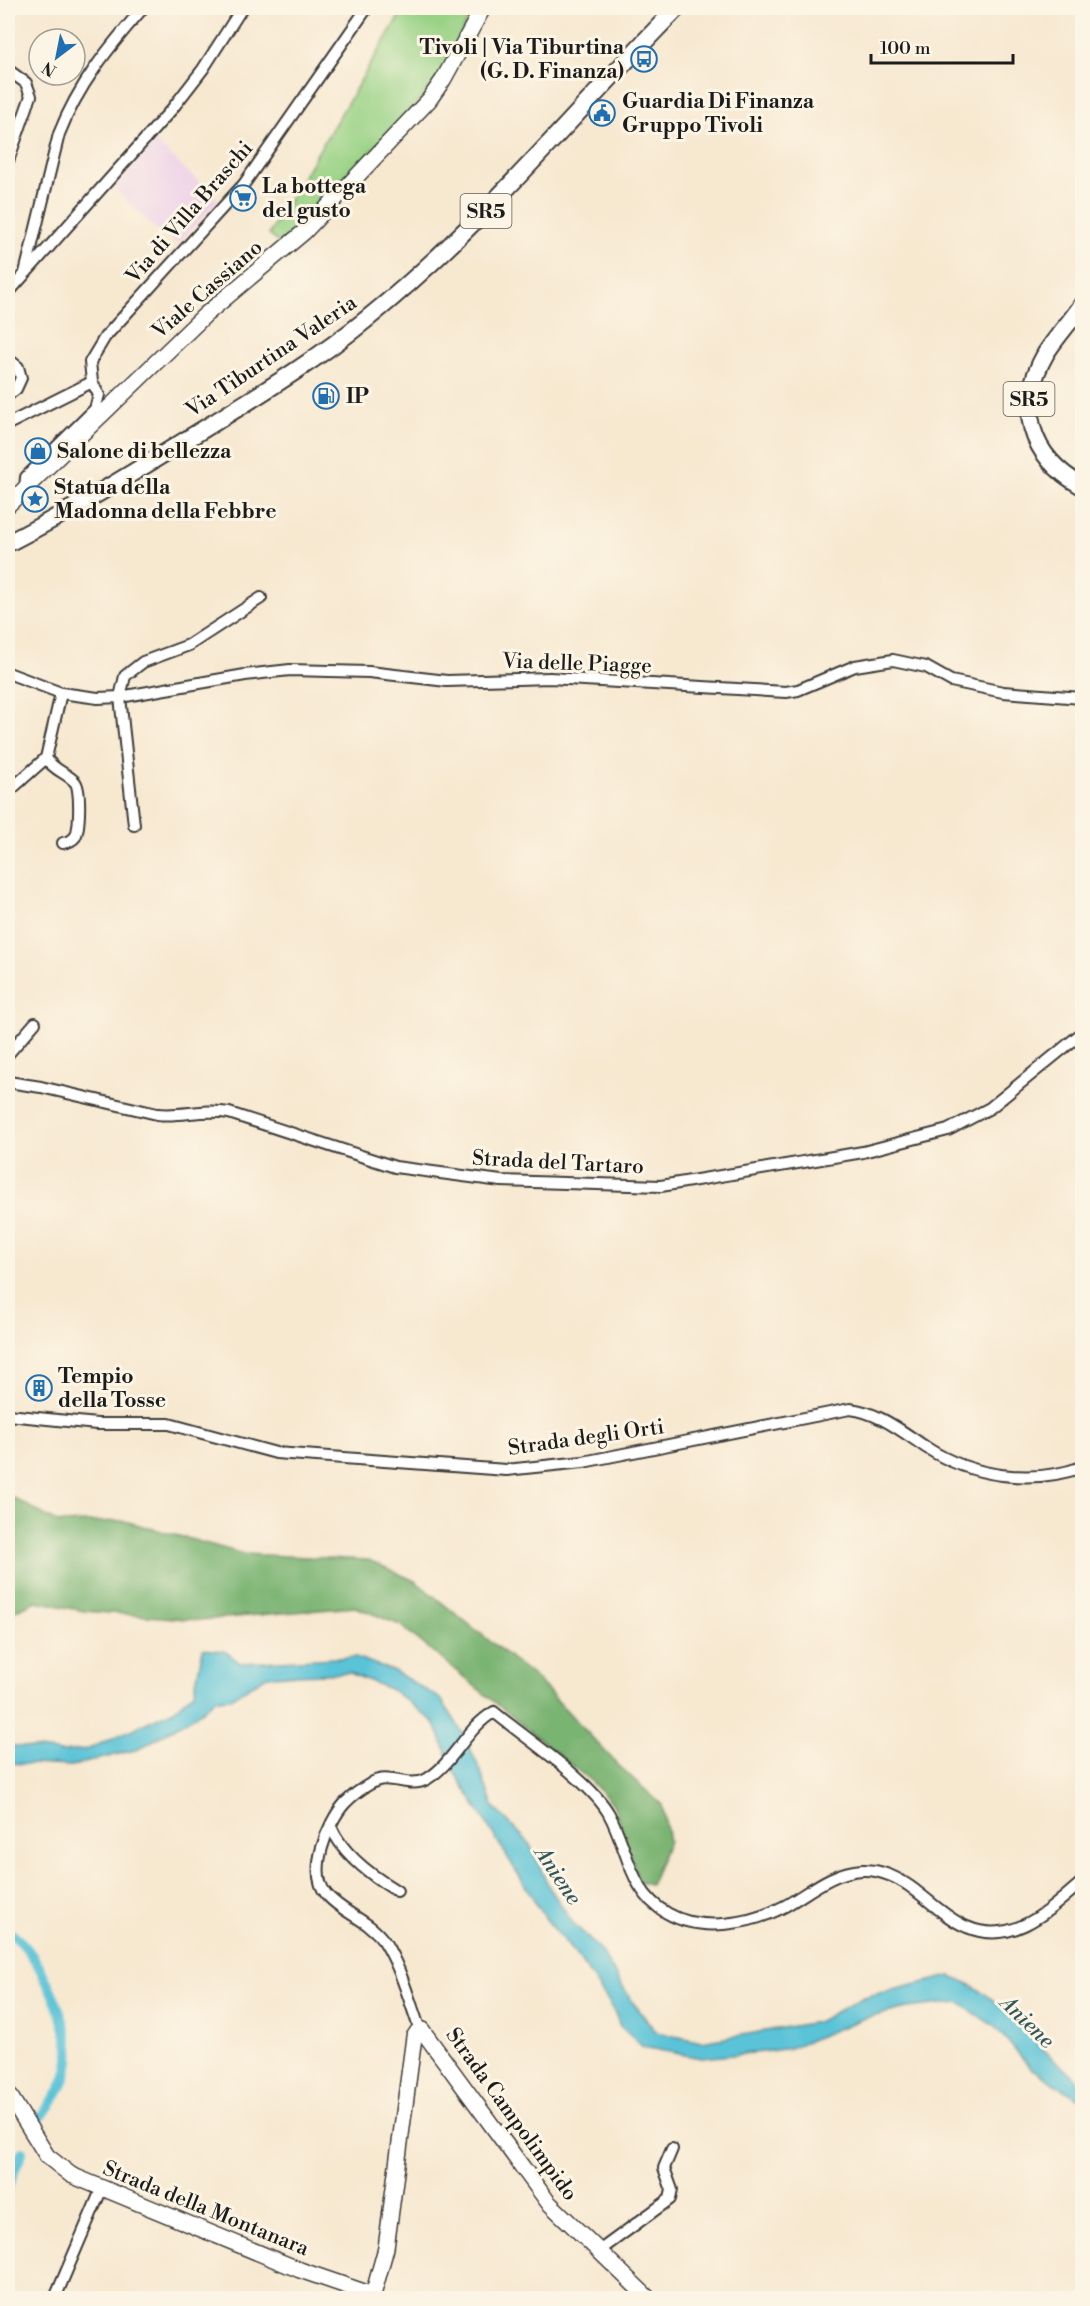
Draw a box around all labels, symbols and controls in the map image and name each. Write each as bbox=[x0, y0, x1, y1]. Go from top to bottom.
north arrow bbox=[27, 27, 87, 87]
scale bar bbox=[871, 27, 1014, 65]
place label: Tivoli | Via Tiburtina (G. D. Finanza) bbox=[419, 35, 625, 85]
text: 100 m bbox=[880, 37, 931, 60]
bus stop icon: Tivoli | Via Tiburtina (G. D. Finanza) bbox=[629, 44, 659, 74]
text: N bbox=[39, 57, 60, 81]
place label: Guardia Di Finanza Gruppo Tivoli bbox=[622, 89, 815, 139]
public building icon: Guardia Di Finanza Gruppo Tivoli bbox=[587, 98, 617, 128]
street label: Via di Villa Braschi bbox=[120, 136, 259, 290]
place label: La bottega del gusto bbox=[262, 174, 367, 224]
supermarket icon: La bottega del gusto bbox=[228, 183, 258, 213]
road number: SR5 bbox=[460, 194, 512, 228]
street label: Viale Cassiano bbox=[146, 235, 268, 345]
street label: Via Tiburtina Valeria bbox=[180, 290, 362, 424]
fuel station icon: IP bbox=[311, 381, 341, 411]
road number: SR5 bbox=[1004, 382, 1054, 416]
place label: IP bbox=[346, 384, 369, 410]
shop icon: Salone di bellezza bbox=[23, 436, 53, 466]
place label: Salone di bellezza bbox=[57, 439, 232, 465]
place label: Statua della Madonna della Febbre bbox=[54, 475, 276, 525]
place icon: Statua della Madonna della Febbre bbox=[20, 484, 50, 514]
street label: Via delle Piagge bbox=[501, 648, 652, 680]
street label: Strada del Tartaro bbox=[471, 1146, 644, 1180]
place label: Tempio della Tosse bbox=[58, 1364, 166, 1414]
building icon: Tempio della Tosse bbox=[24, 1373, 54, 1403]
street label: Strada degli Orti bbox=[506, 1414, 666, 1462]
water label: Aniene bbox=[527, 1840, 587, 1910]
water label: Aniene bbox=[993, 1988, 1060, 2054]
street label: Strada Campolimpido bbox=[440, 2023, 583, 2206]
street label: Strada della Montanara bbox=[99, 2156, 313, 2262]

